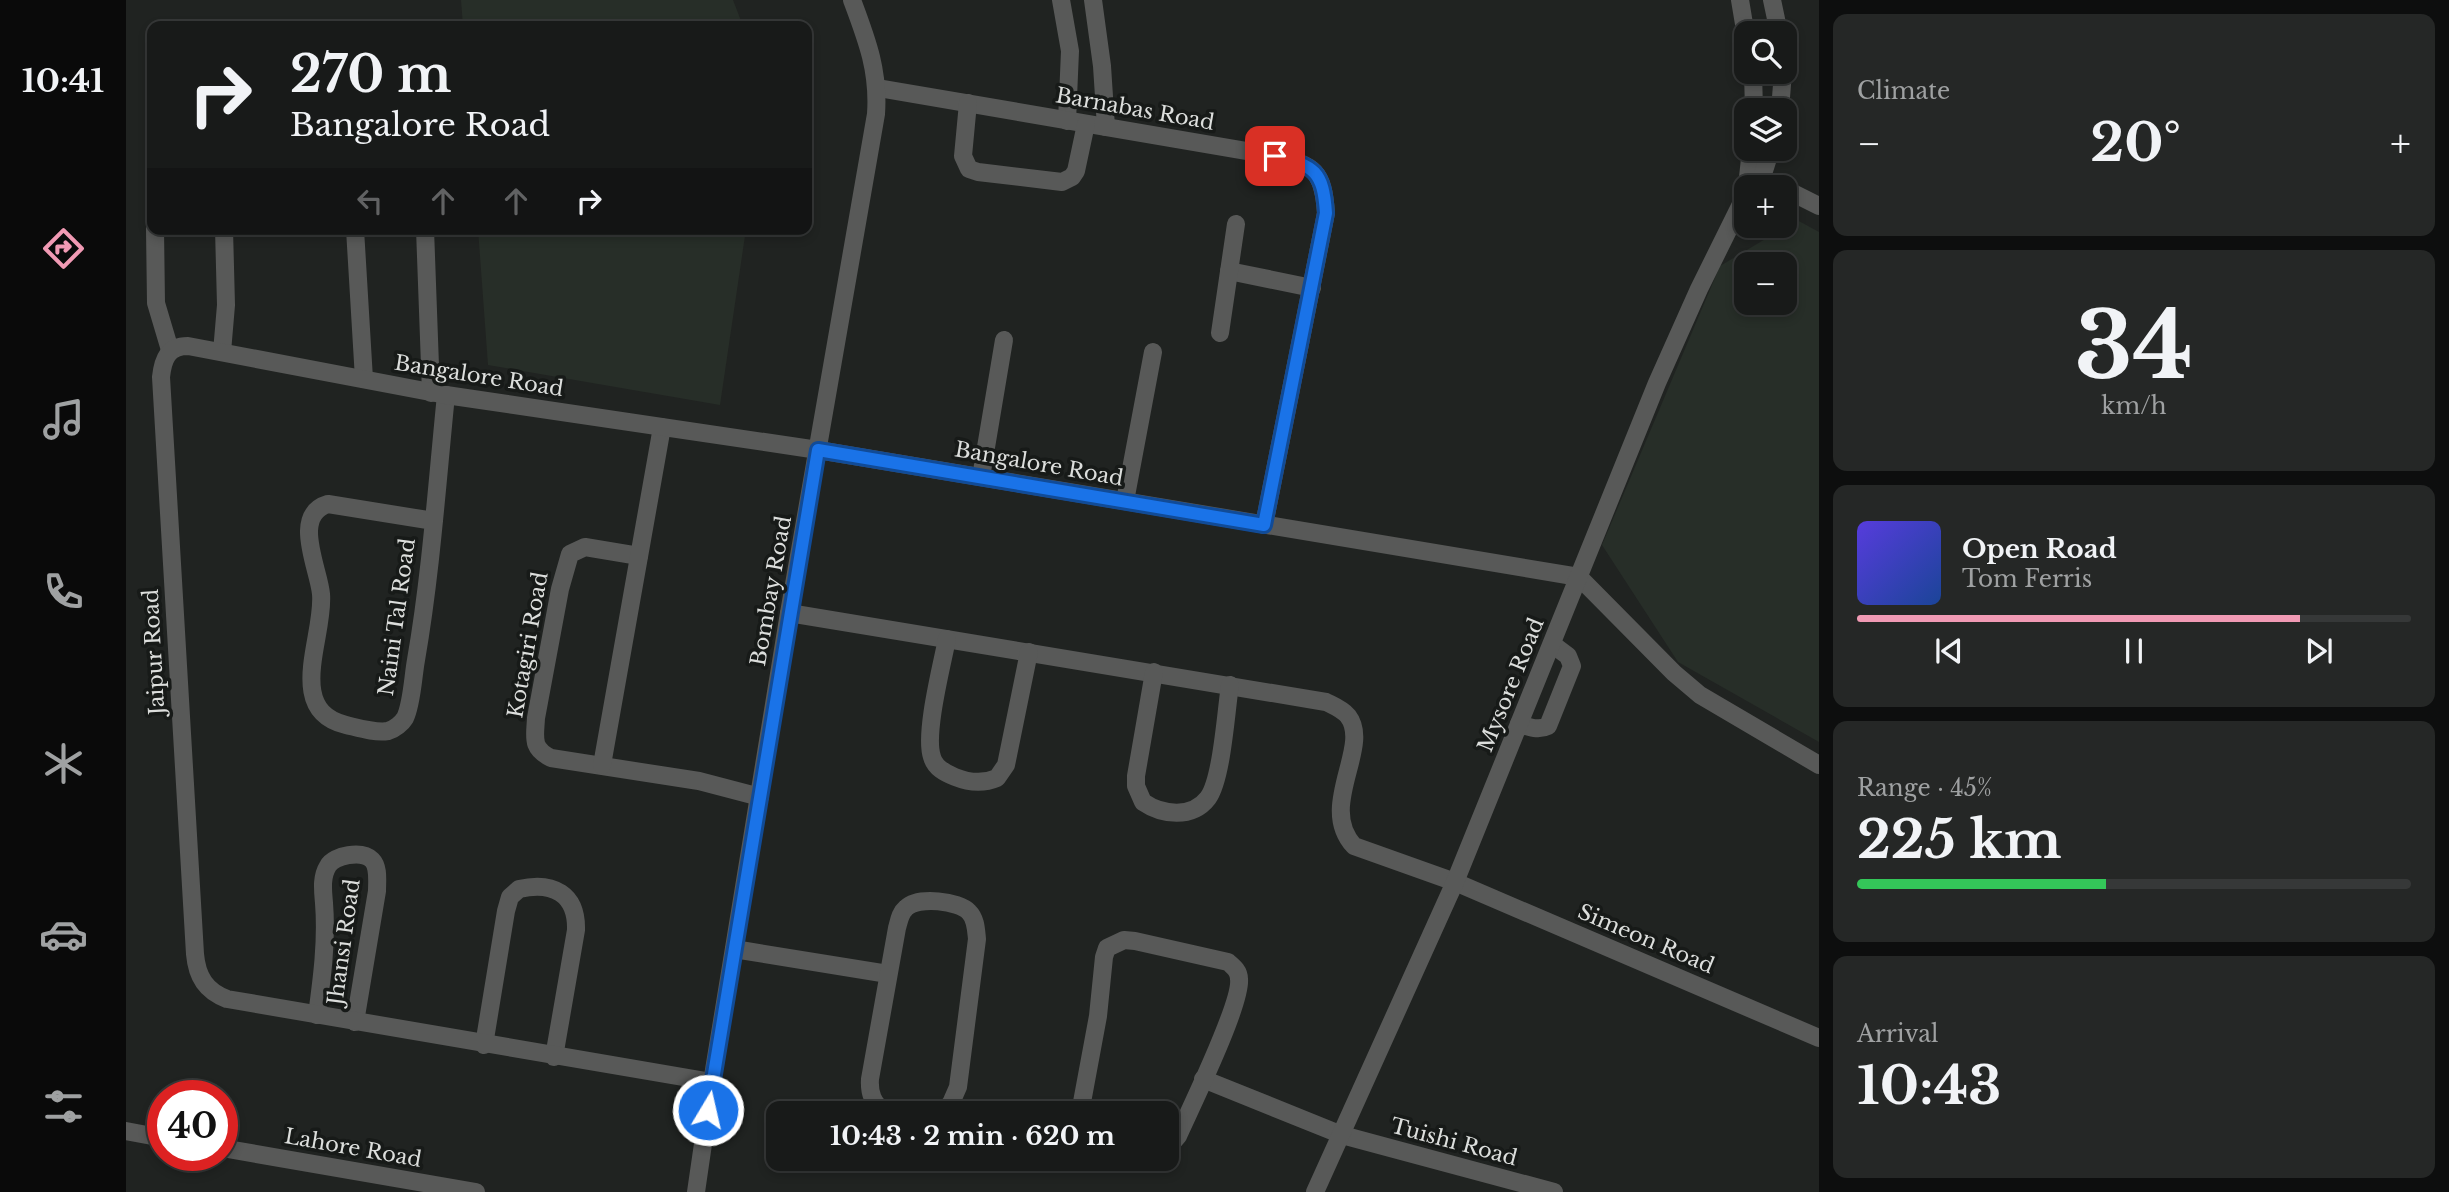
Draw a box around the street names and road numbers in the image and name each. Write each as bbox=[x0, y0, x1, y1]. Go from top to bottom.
street label: Barnabas Road bbox=[1054, 82, 1216, 136]
street label: Bangalore Road bbox=[393, 350, 565, 402]
street label: Bangalore Road bbox=[953, 436, 1125, 492]
street label: Bombay Road bbox=[745, 514, 797, 668]
street label: Naini Tal Road bbox=[373, 536, 421, 698]
street label: Kotagiri Road bbox=[502, 570, 554, 720]
street label: Jaipur Road bbox=[138, 588, 170, 719]
street label: Mysore Road bbox=[1472, 614, 1550, 756]
street label: Jhansi Road bbox=[322, 877, 366, 1010]
street label: Simeon Road bbox=[1574, 899, 1718, 979]
street label: Tuishi Road bbox=[1388, 1113, 1520, 1171]
street label: Lahore Road bbox=[282, 1123, 424, 1173]

